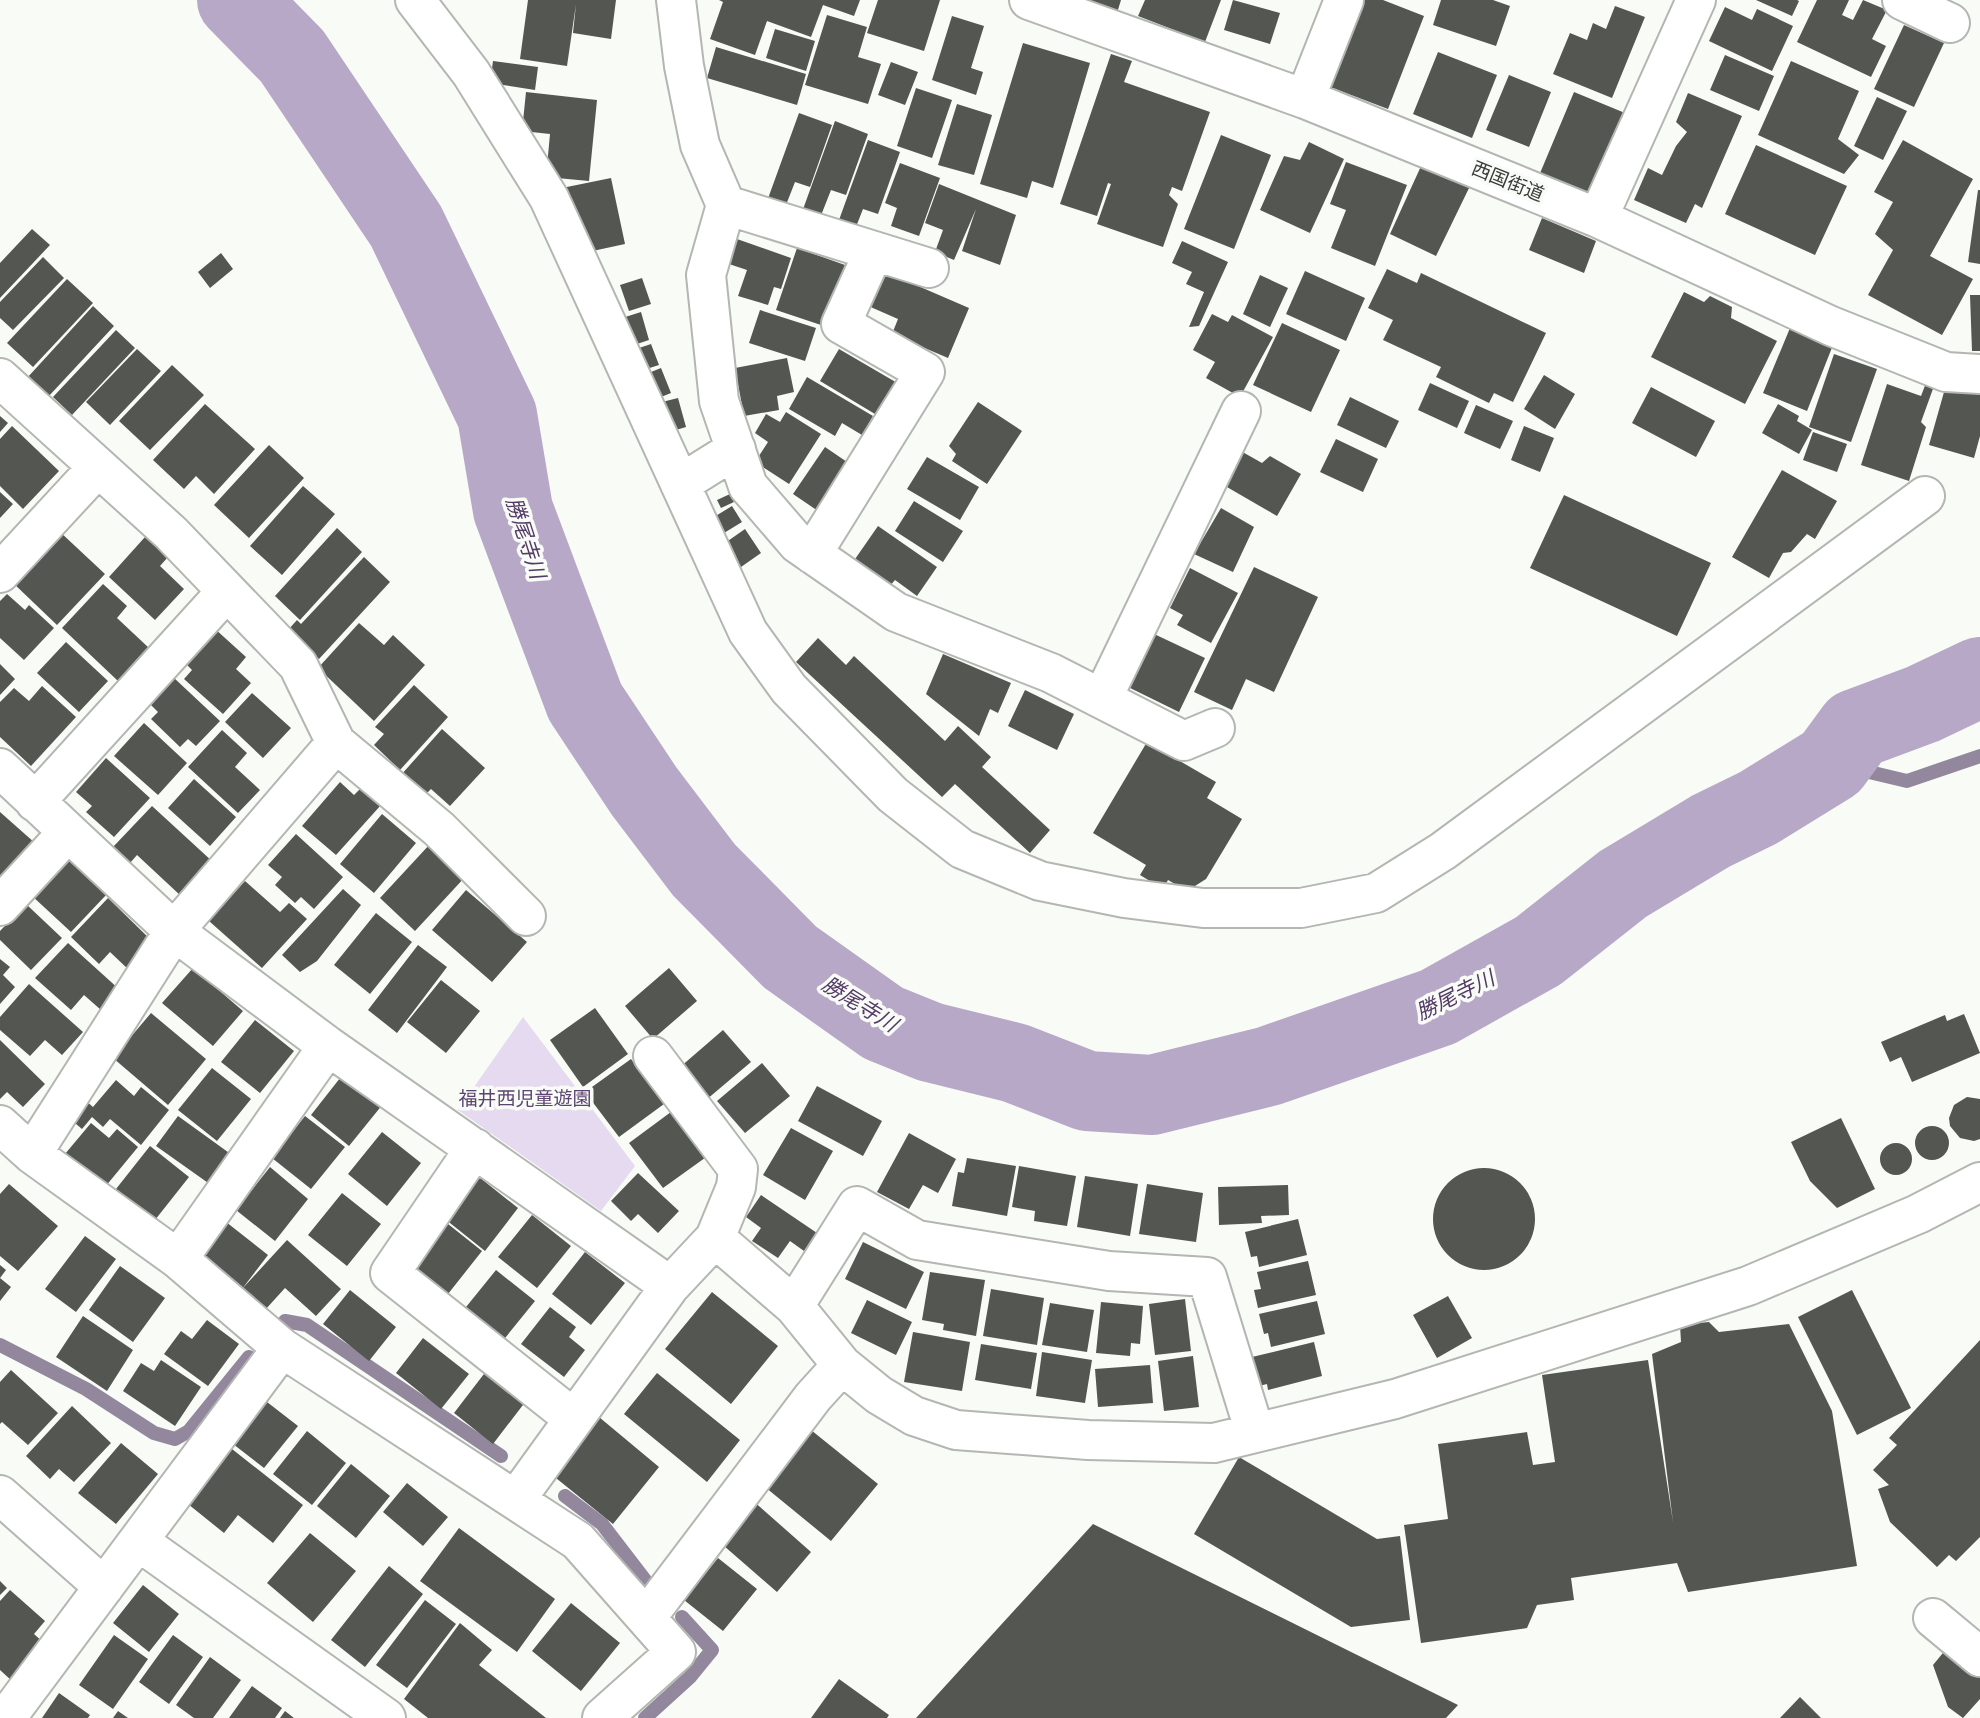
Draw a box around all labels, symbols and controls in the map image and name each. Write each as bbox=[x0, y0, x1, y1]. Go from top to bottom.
street label: 西国街道 bbox=[1468, 155, 1548, 207]
water label: 勝尾寺川 bbox=[499, 494, 553, 584]
water label: 勝尾寺川 bbox=[1411, 963, 1501, 1026]
water label: 勝尾寺川 bbox=[817, 969, 905, 1040]
park label: 福井西児童遊園 bbox=[458, 1085, 592, 1111]

